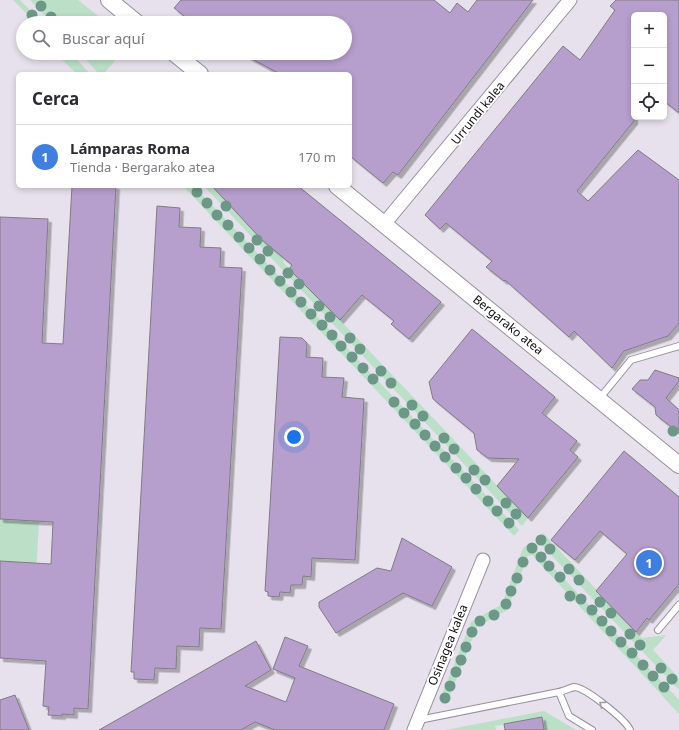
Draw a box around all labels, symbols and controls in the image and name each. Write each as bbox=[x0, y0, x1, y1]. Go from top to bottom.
map controls bbox=[631, 12, 667, 120]
button: + bbox=[631, 12, 667, 48]
search box bbox=[16, 16, 352, 60]
icon: search bbox=[30, 27, 52, 49]
text: Buscar aquí bbox=[62, 28, 145, 48]
button: − bbox=[631, 48, 667, 84]
street label: Urrundi kalea bbox=[447, 77, 508, 148]
button: locate bbox=[631, 84, 667, 120]
text: Cerca bbox=[32, 87, 79, 110]
text: Lámparas Roma bbox=[70, 138, 190, 158]
text: 1 bbox=[41, 148, 49, 166]
text: 170 m bbox=[298, 148, 336, 166]
text: Tienda · Bergarako atea bbox=[70, 158, 215, 176]
street label: Bergarako atea bbox=[469, 291, 547, 358]
your location bbox=[284, 427, 304, 447]
pin: 1 bbox=[636, 548, 662, 578]
street label: Osinagea kalea bbox=[424, 602, 472, 688]
one-way arrow bbox=[600, 701, 607, 708]

